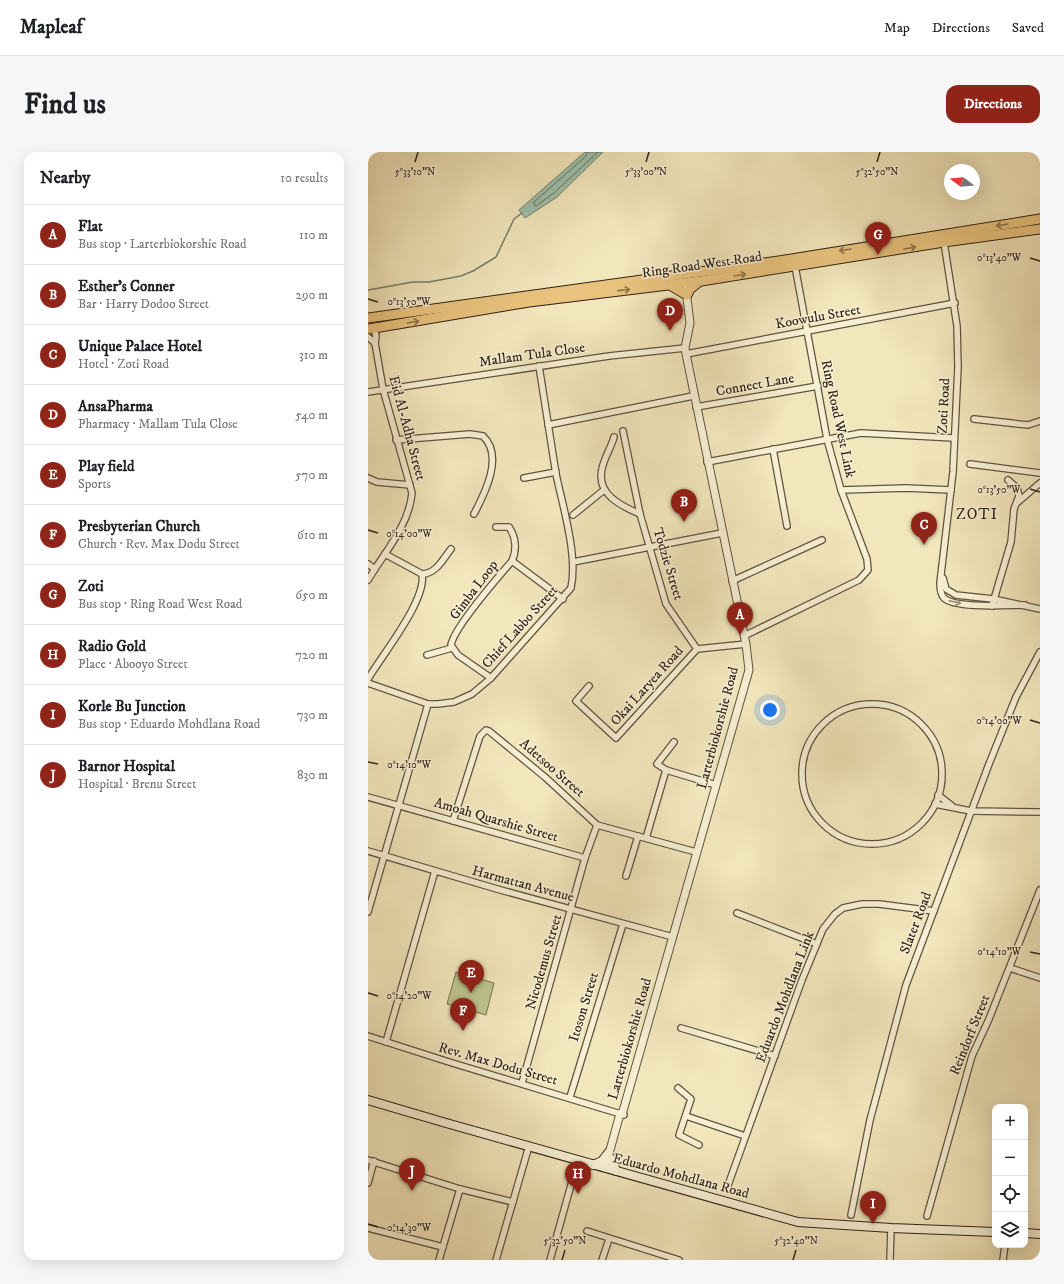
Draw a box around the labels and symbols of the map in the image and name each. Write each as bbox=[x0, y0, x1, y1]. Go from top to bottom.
north arrow bbox=[944, 164, 980, 200]
text: 5°33'10"N bbox=[395, 166, 435, 178]
text: 5°33'00"N bbox=[625, 166, 667, 178]
text: 5°32'50"N bbox=[856, 166, 898, 178]
one-way arrow bbox=[995, 221, 1008, 229]
pin: G bbox=[865, 222, 891, 255]
one-way arrow bbox=[903, 244, 916, 252]
one-way arrow bbox=[839, 246, 852, 254]
street label: Ring Road West Road bbox=[641, 248, 763, 282]
text: 0°13'40"W bbox=[977, 252, 1022, 264]
one-way arrow bbox=[733, 271, 746, 279]
one-way arrow bbox=[617, 286, 630, 294]
text: 0°13'50"W bbox=[387, 296, 431, 308]
pin: D bbox=[657, 298, 683, 331]
street label: Koowulu Street bbox=[774, 301, 862, 333]
one-way arrow bbox=[406, 318, 419, 326]
street label: Mallam Tula Close bbox=[478, 339, 586, 371]
street label: Ring Road West Link bbox=[817, 358, 859, 480]
street label: Connect Lane bbox=[714, 369, 796, 401]
street label: Eid Al-Adha Street bbox=[384, 374, 430, 483]
street label: Zoti Road bbox=[934, 378, 954, 434]
text: 0°13'50"W bbox=[977, 484, 1021, 496]
pin: B bbox=[671, 489, 697, 522]
district label: ZOTI bbox=[956, 505, 998, 524]
pin: C bbox=[911, 512, 937, 545]
street label: Todzie Street bbox=[649, 526, 688, 603]
text: 0°14'00"W bbox=[386, 528, 433, 540]
street label: Gimba Loop bbox=[446, 557, 502, 623]
street label: Chief Labbo Street bbox=[478, 581, 562, 672]
one-way arrow bbox=[948, 598, 961, 606]
pin: A bbox=[727, 602, 753, 635]
street label: Okai Laryea Road bbox=[607, 642, 687, 730]
street label: Larterbiokorshie Road bbox=[693, 665, 743, 791]
your location bbox=[760, 700, 780, 720]
text: 0°14'00"W bbox=[976, 715, 1023, 727]
street label: Adetsoo Street bbox=[516, 735, 589, 802]
text: 0°14'10"W bbox=[387, 759, 432, 771]
street label: Amoah Quarshie Street bbox=[432, 794, 561, 846]
street label: Harmattan Avenue bbox=[470, 862, 576, 906]
street label: Slater Road bbox=[896, 889, 936, 957]
street label: Nicodemus Street bbox=[522, 912, 566, 1012]
street label: Eduardo Mohdlana Link bbox=[752, 929, 818, 1065]
text: 0°14'10"W bbox=[977, 946, 1022, 958]
pin: E bbox=[458, 960, 484, 993]
street label: Itoson Street bbox=[565, 970, 603, 1044]
street label: Larterbiokorshie Road bbox=[604, 976, 656, 1102]
text: 0°14'20"W bbox=[387, 990, 432, 1002]
street label: Reindorf Street bbox=[946, 992, 995, 1078]
pin: F bbox=[450, 998, 476, 1031]
street label: Rev. Max Dodu Street bbox=[436, 1038, 560, 1090]
street label: Eduardo Mohdlana Road bbox=[611, 1149, 751, 1203]
pin: J bbox=[399, 1158, 425, 1191]
pin: H bbox=[565, 1161, 591, 1194]
pin: I bbox=[860, 1191, 886, 1224]
text: 0°14'30"W bbox=[387, 1222, 432, 1234]
text: 5°32'50"N bbox=[544, 1235, 586, 1247]
text: 5°32'40"N bbox=[774, 1235, 818, 1247]

